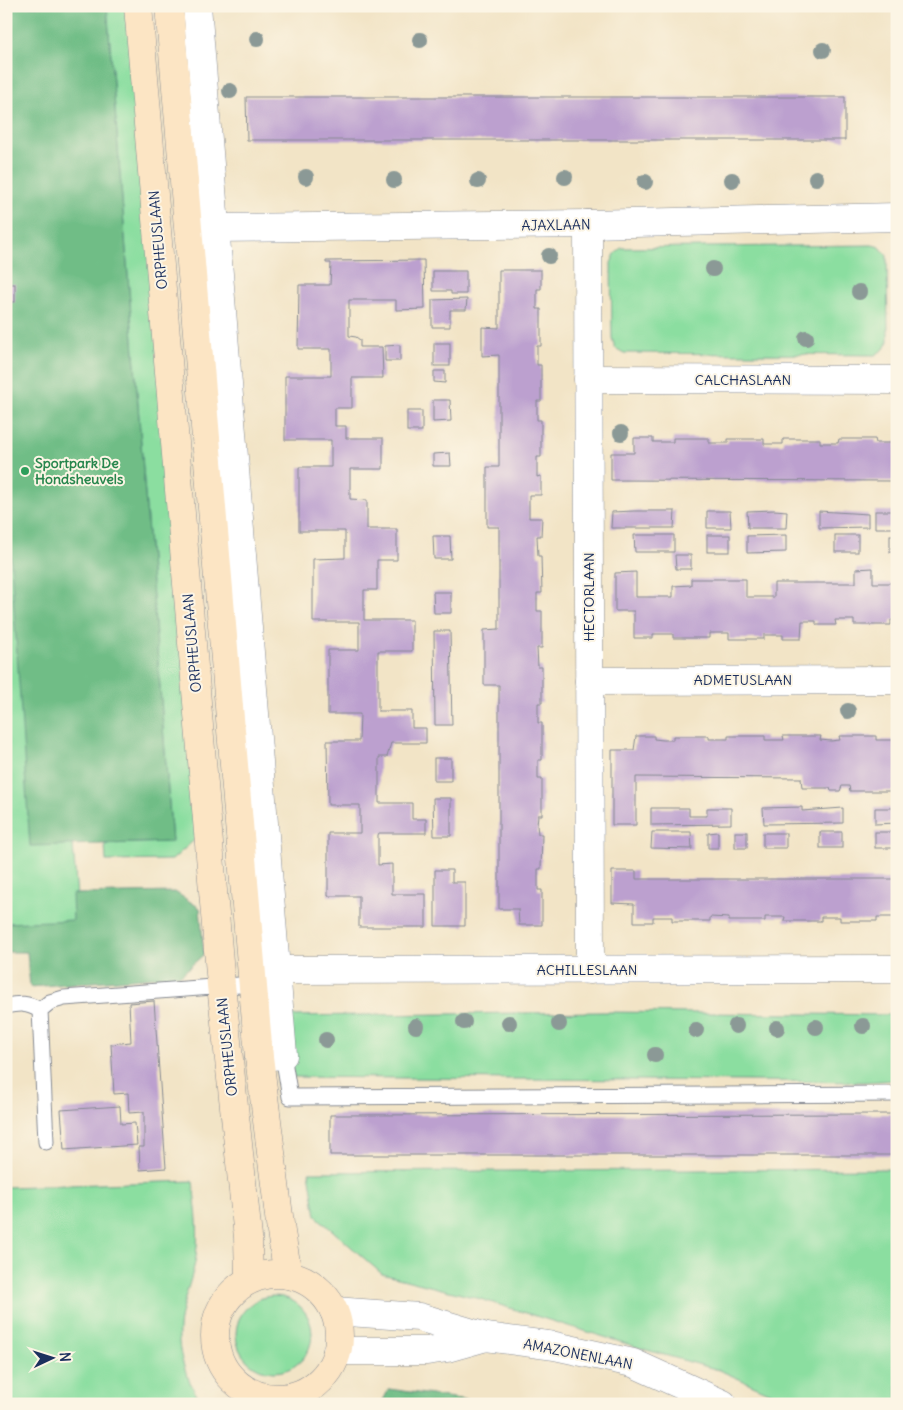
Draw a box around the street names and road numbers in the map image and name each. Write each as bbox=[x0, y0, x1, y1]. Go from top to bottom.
street label: ORPHEUSLAAN bbox=[145, 190, 171, 290]
street label: AJAXLAAN bbox=[521, 215, 591, 235]
street label: CALCHASLAAN bbox=[695, 371, 791, 389]
street label: HECTORLAAN bbox=[580, 552, 598, 642]
street label: ORPHEUSLAAN bbox=[179, 593, 205, 693]
street label: ADMETUSLAAN bbox=[694, 671, 792, 689]
street label: ACHILLESLAAN bbox=[537, 961, 637, 979]
street label: ORPHEUSLAAN bbox=[213, 997, 241, 1097]
street label: AMAZONENLAAN bbox=[522, 1335, 634, 1373]

